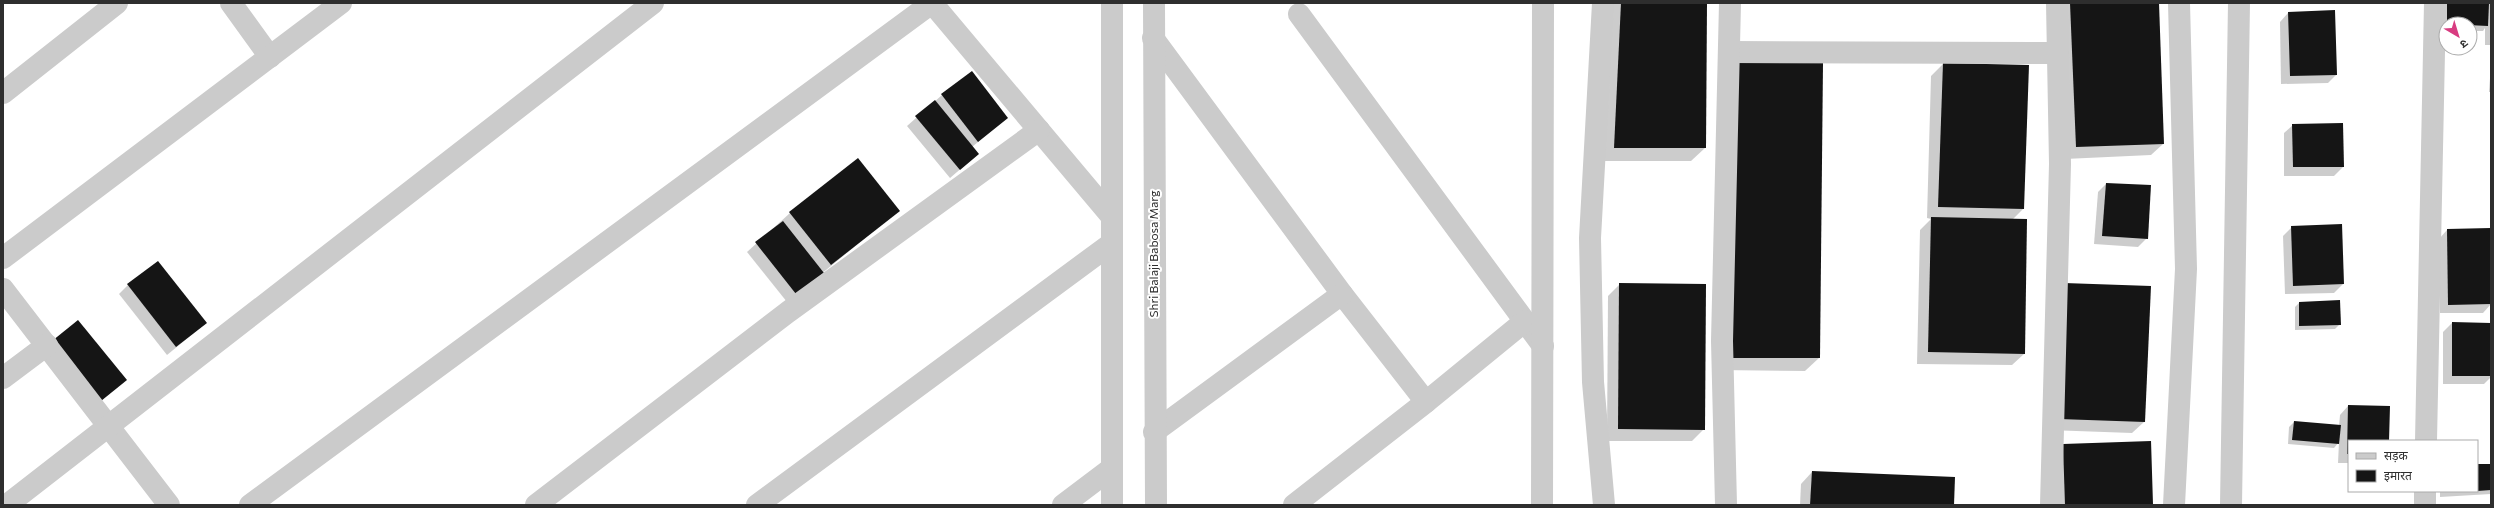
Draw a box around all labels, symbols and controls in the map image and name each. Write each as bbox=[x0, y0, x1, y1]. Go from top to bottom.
north arrow bbox=[2438, 16, 2478, 56]
text: उ bbox=[2457, 37, 2471, 52]
street label: Shri Balaji Babosa Marg bbox=[1146, 190, 1160, 318]
legend bbox=[2348, 440, 2478, 492]
text: सड़क bbox=[2384, 448, 2409, 463]
text: इमारत bbox=[2384, 468, 2413, 483]

